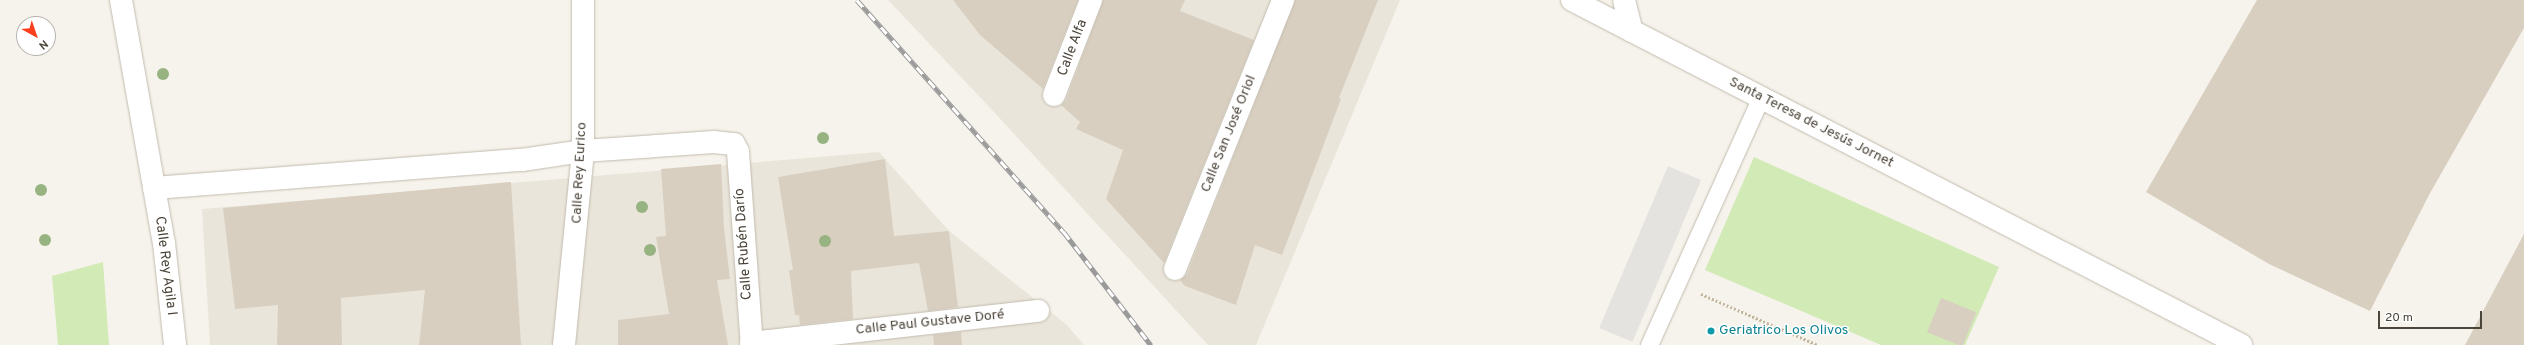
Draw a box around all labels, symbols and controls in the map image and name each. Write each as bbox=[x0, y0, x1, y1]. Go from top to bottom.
north arrow bbox=[16, 16, 56, 56]
street label: Calle Alfa bbox=[1054, 17, 1092, 79]
text: N bbox=[36, 37, 51, 52]
street label: Calle San José Oriol bbox=[1198, 73, 1260, 195]
street label: Santa Teresa de Jesús Jornet bbox=[1726, 74, 1896, 172]
street label: Calle Rey Eurico bbox=[569, 122, 591, 224]
street label: Calle Rubén Darío bbox=[732, 188, 756, 300]
street label: Calle Rey Agila I bbox=[151, 215, 179, 317]
scale bar bbox=[2380, 303, 2484, 329]
street label: Calle Paul Gustave Doré bbox=[855, 307, 1005, 339]
text: 20 m bbox=[2385, 310, 2413, 326]
place label: Geriatrico Los Olivos bbox=[1719, 323, 1848, 339]
marker: Geriatrico Los Olivos bbox=[1706, 326, 1716, 336]

